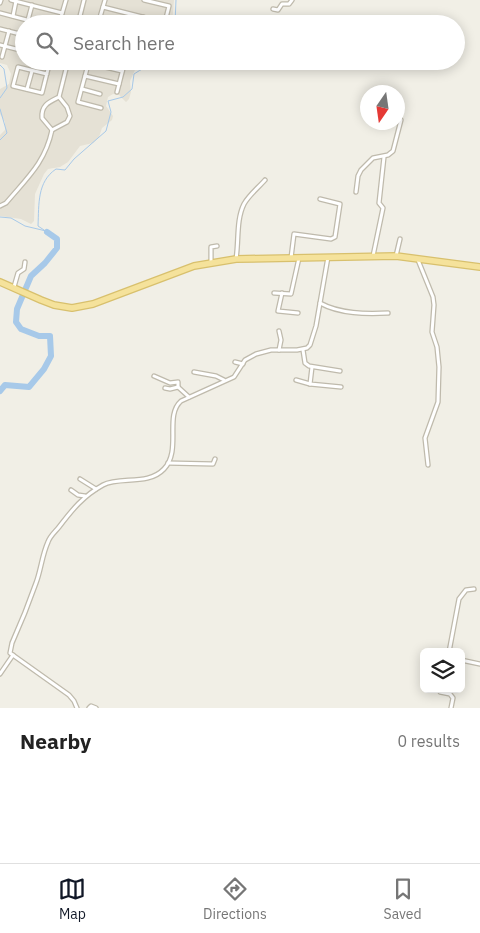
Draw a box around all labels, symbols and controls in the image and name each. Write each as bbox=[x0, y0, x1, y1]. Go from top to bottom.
search box bbox=[15, 15, 465, 70]
icon: search bbox=[33, 29, 61, 57]
text: Search here bbox=[73, 31, 175, 55]
north arrow bbox=[360, 85, 405, 130]
map controls bbox=[420, 648, 465, 693]
button: layers bbox=[420, 648, 465, 693]
text: Nearby bbox=[20, 727, 91, 755]
text: 0 results bbox=[397, 731, 460, 751]
tab: Map bbox=[58, 875, 86, 923]
tab: Directions bbox=[203, 875, 267, 923]
tab: Saved bbox=[384, 875, 422, 923]

